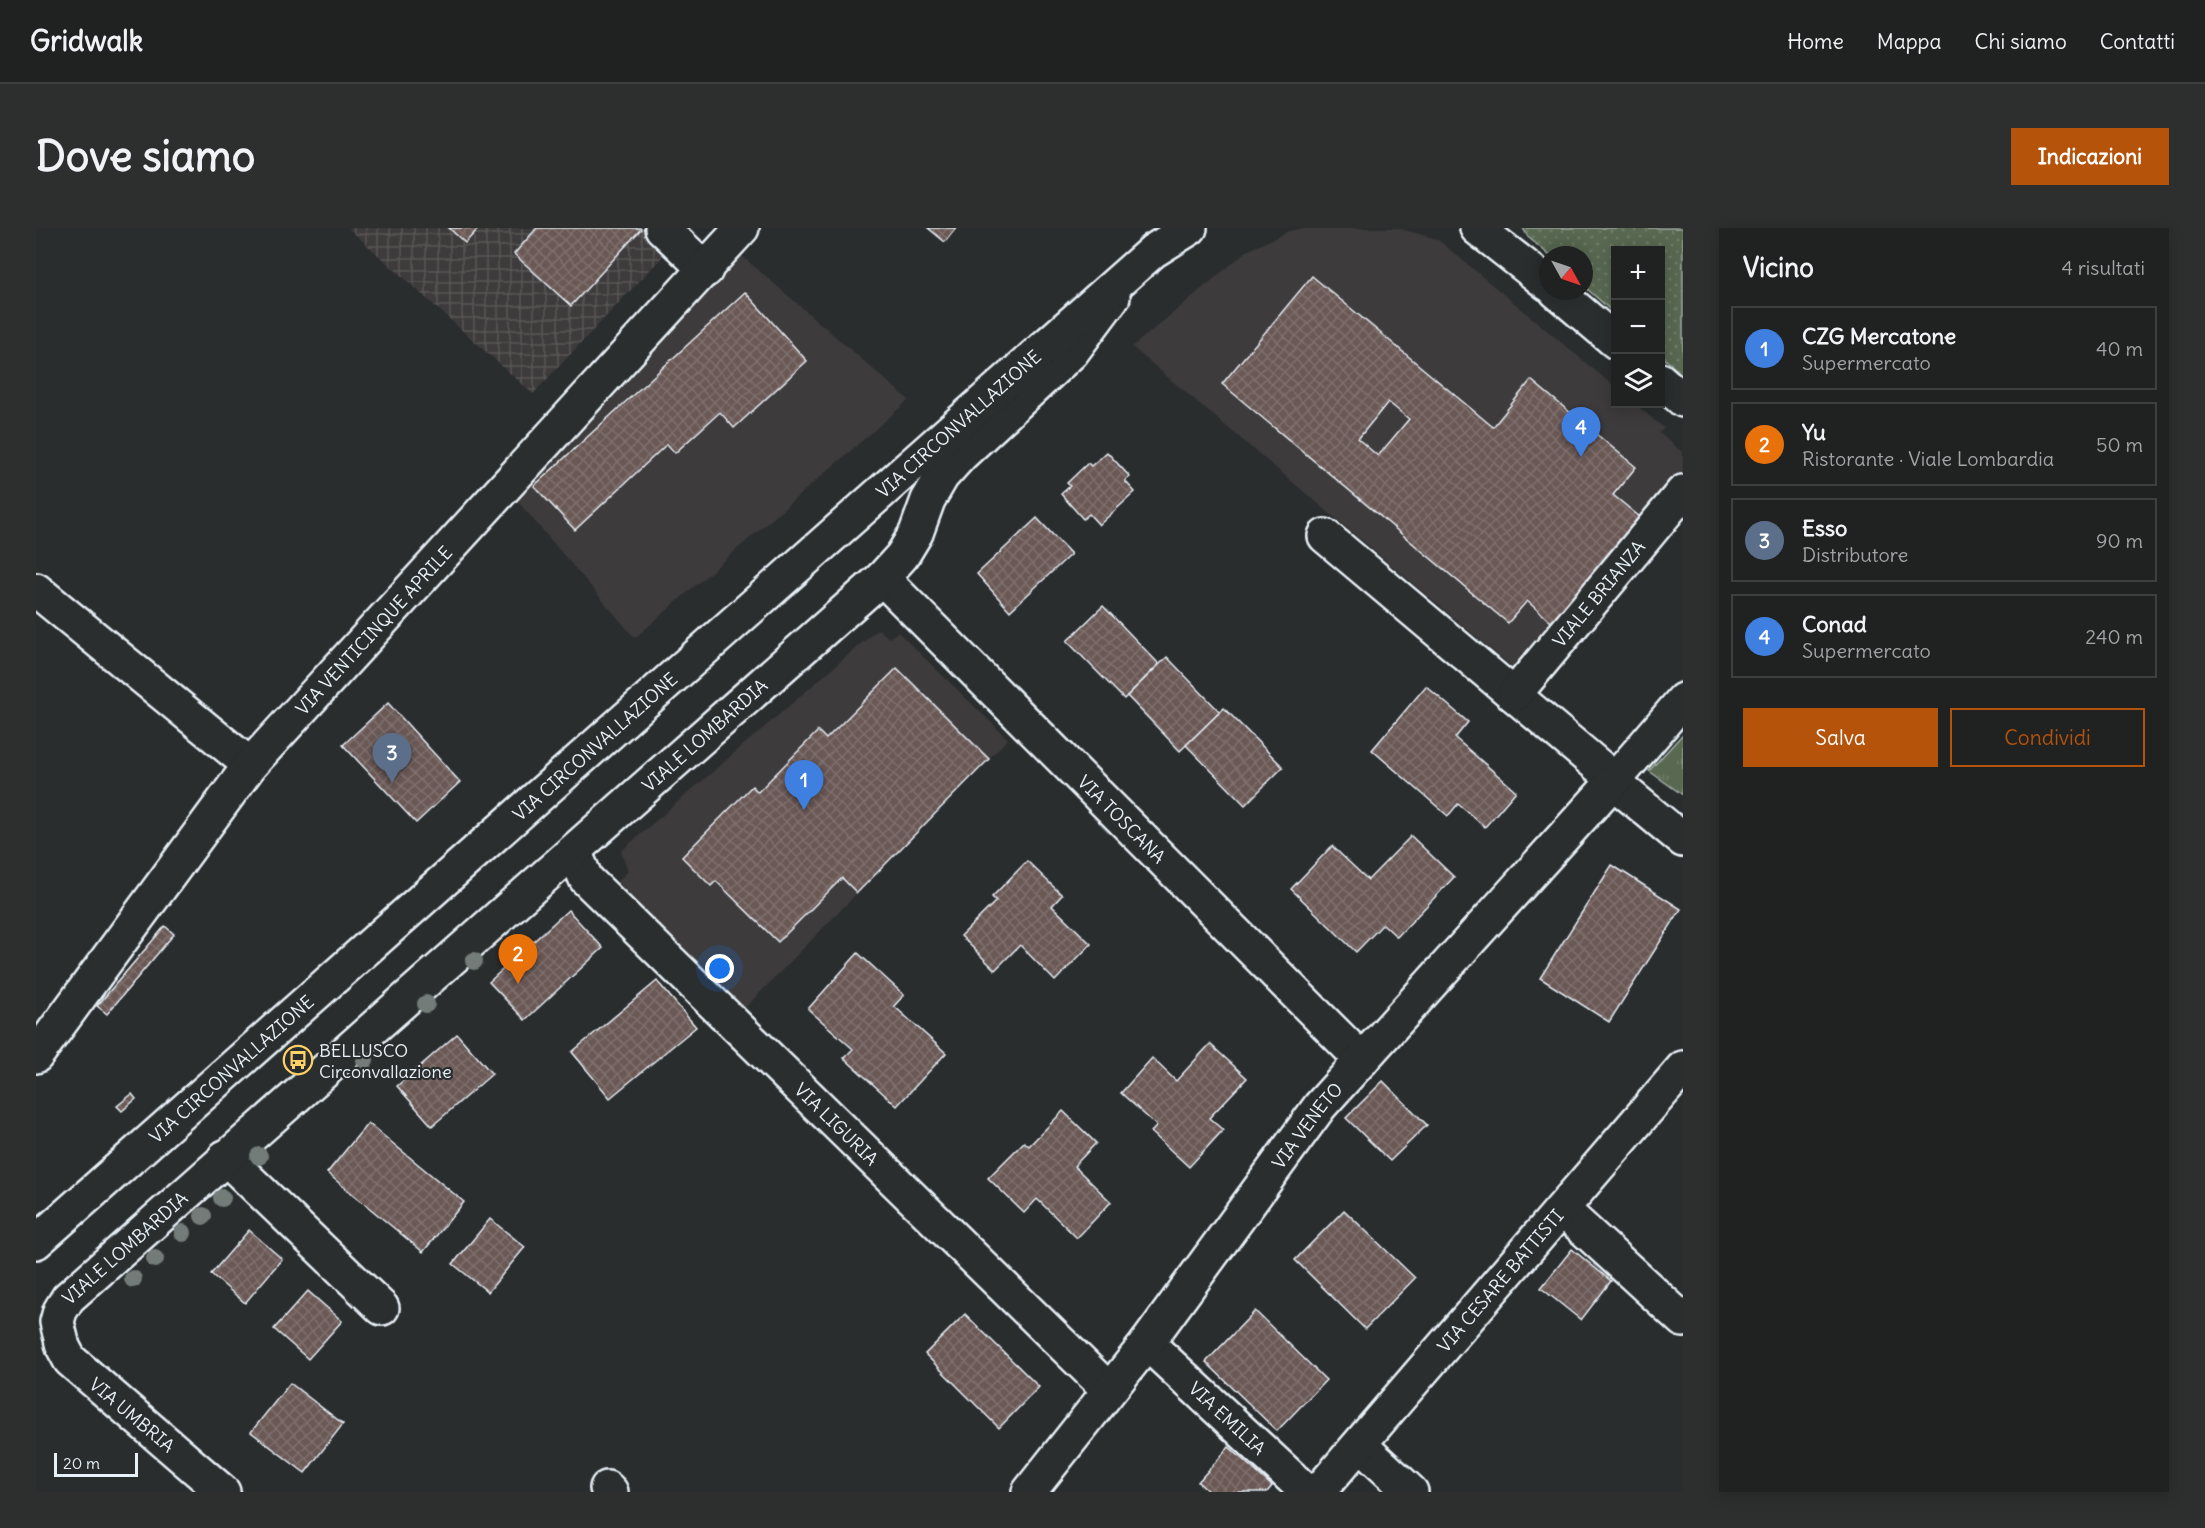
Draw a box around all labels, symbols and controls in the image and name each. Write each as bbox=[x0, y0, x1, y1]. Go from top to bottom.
text: Gridwalk bbox=[30, 23, 143, 59]
text: Home bbox=[1787, 28, 1844, 55]
text: Mappa bbox=[1877, 28, 1942, 55]
text: Chi siamo bbox=[1975, 28, 2067, 55]
text: Contatti bbox=[2100, 28, 2175, 55]
button: Indicazioni bbox=[2011, 128, 2169, 185]
text: Dove siamo bbox=[36, 130, 255, 182]
north arrow bbox=[1539, 246, 1593, 300]
map controls bbox=[1611, 246, 1665, 408]
button: + bbox=[1611, 246, 1665, 300]
text: Vicino bbox=[1743, 251, 1814, 284]
text: 4 risultati bbox=[2061, 255, 2145, 280]
button: − bbox=[1611, 300, 1665, 354]
text: CZG Mercatone bbox=[1802, 322, 1956, 350]
text: 1 bbox=[1761, 336, 1768, 361]
text: 40 m bbox=[2096, 336, 2143, 361]
street label: VIA CIRCONVALLAZIONE bbox=[871, 345, 1045, 503]
text: Supermercato bbox=[1802, 350, 1931, 375]
button: layers bbox=[1611, 354, 1665, 408]
pin: 4 bbox=[1562, 408, 1600, 457]
text: Yu bbox=[1802, 418, 1826, 446]
text: 2 bbox=[1759, 432, 1770, 457]
text: 50 m bbox=[2096, 432, 2143, 457]
text: Ristorante · Viale Lombardia bbox=[1802, 446, 2054, 471]
text: Esso bbox=[1802, 514, 1847, 542]
text: 3 bbox=[1759, 528, 1770, 553]
text: 90 m bbox=[2096, 528, 2143, 553]
street label: VIALE BRIANZA bbox=[1547, 535, 1650, 652]
street label: VIA VENTICINQUE APRILE bbox=[290, 541, 457, 720]
text: Distributore bbox=[1802, 542, 1908, 567]
text: Conad bbox=[1802, 610, 1867, 638]
text: 4 bbox=[1759, 624, 1770, 649]
text: 240 m bbox=[2085, 624, 2143, 649]
text: Supermercato bbox=[1802, 638, 1931, 663]
street label: VIA CIRCONVALLAZIONE bbox=[508, 667, 682, 825]
street label: VIALE LOMBARDIA bbox=[637, 673, 772, 796]
button: Salva bbox=[1743, 708, 1938, 767]
button: Condividi bbox=[1950, 708, 2145, 767]
pin: 3 bbox=[372, 734, 412, 783]
pin: 1 bbox=[784, 760, 824, 810]
street label: VIA TOSCANA bbox=[1073, 770, 1171, 868]
pin: 2 bbox=[498, 934, 538, 984]
your location bbox=[705, 954, 734, 983]
street label: VIA CIRCONVALLAZIONE bbox=[144, 990, 318, 1148]
place label: BELLUSCO Circonvallazione bbox=[319, 1039, 452, 1083]
bus stop icon: BELLUSCO Circonvallazione bbox=[282, 1044, 314, 1076]
street label: VIA LIGURIA bbox=[790, 1078, 884, 1170]
street label: VIA VENETO bbox=[1267, 1078, 1347, 1173]
street label: VIALE LOMBARDIA bbox=[57, 1186, 192, 1309]
street label: VIA CESARE BATTISTI bbox=[1432, 1204, 1568, 1357]
street label: VIA UMBRIA bbox=[85, 1373, 179, 1457]
street label: VIA EMILIA bbox=[1184, 1376, 1271, 1460]
scale bar bbox=[54, 1450, 138, 1478]
text: 20 m bbox=[63, 1453, 100, 1473]

